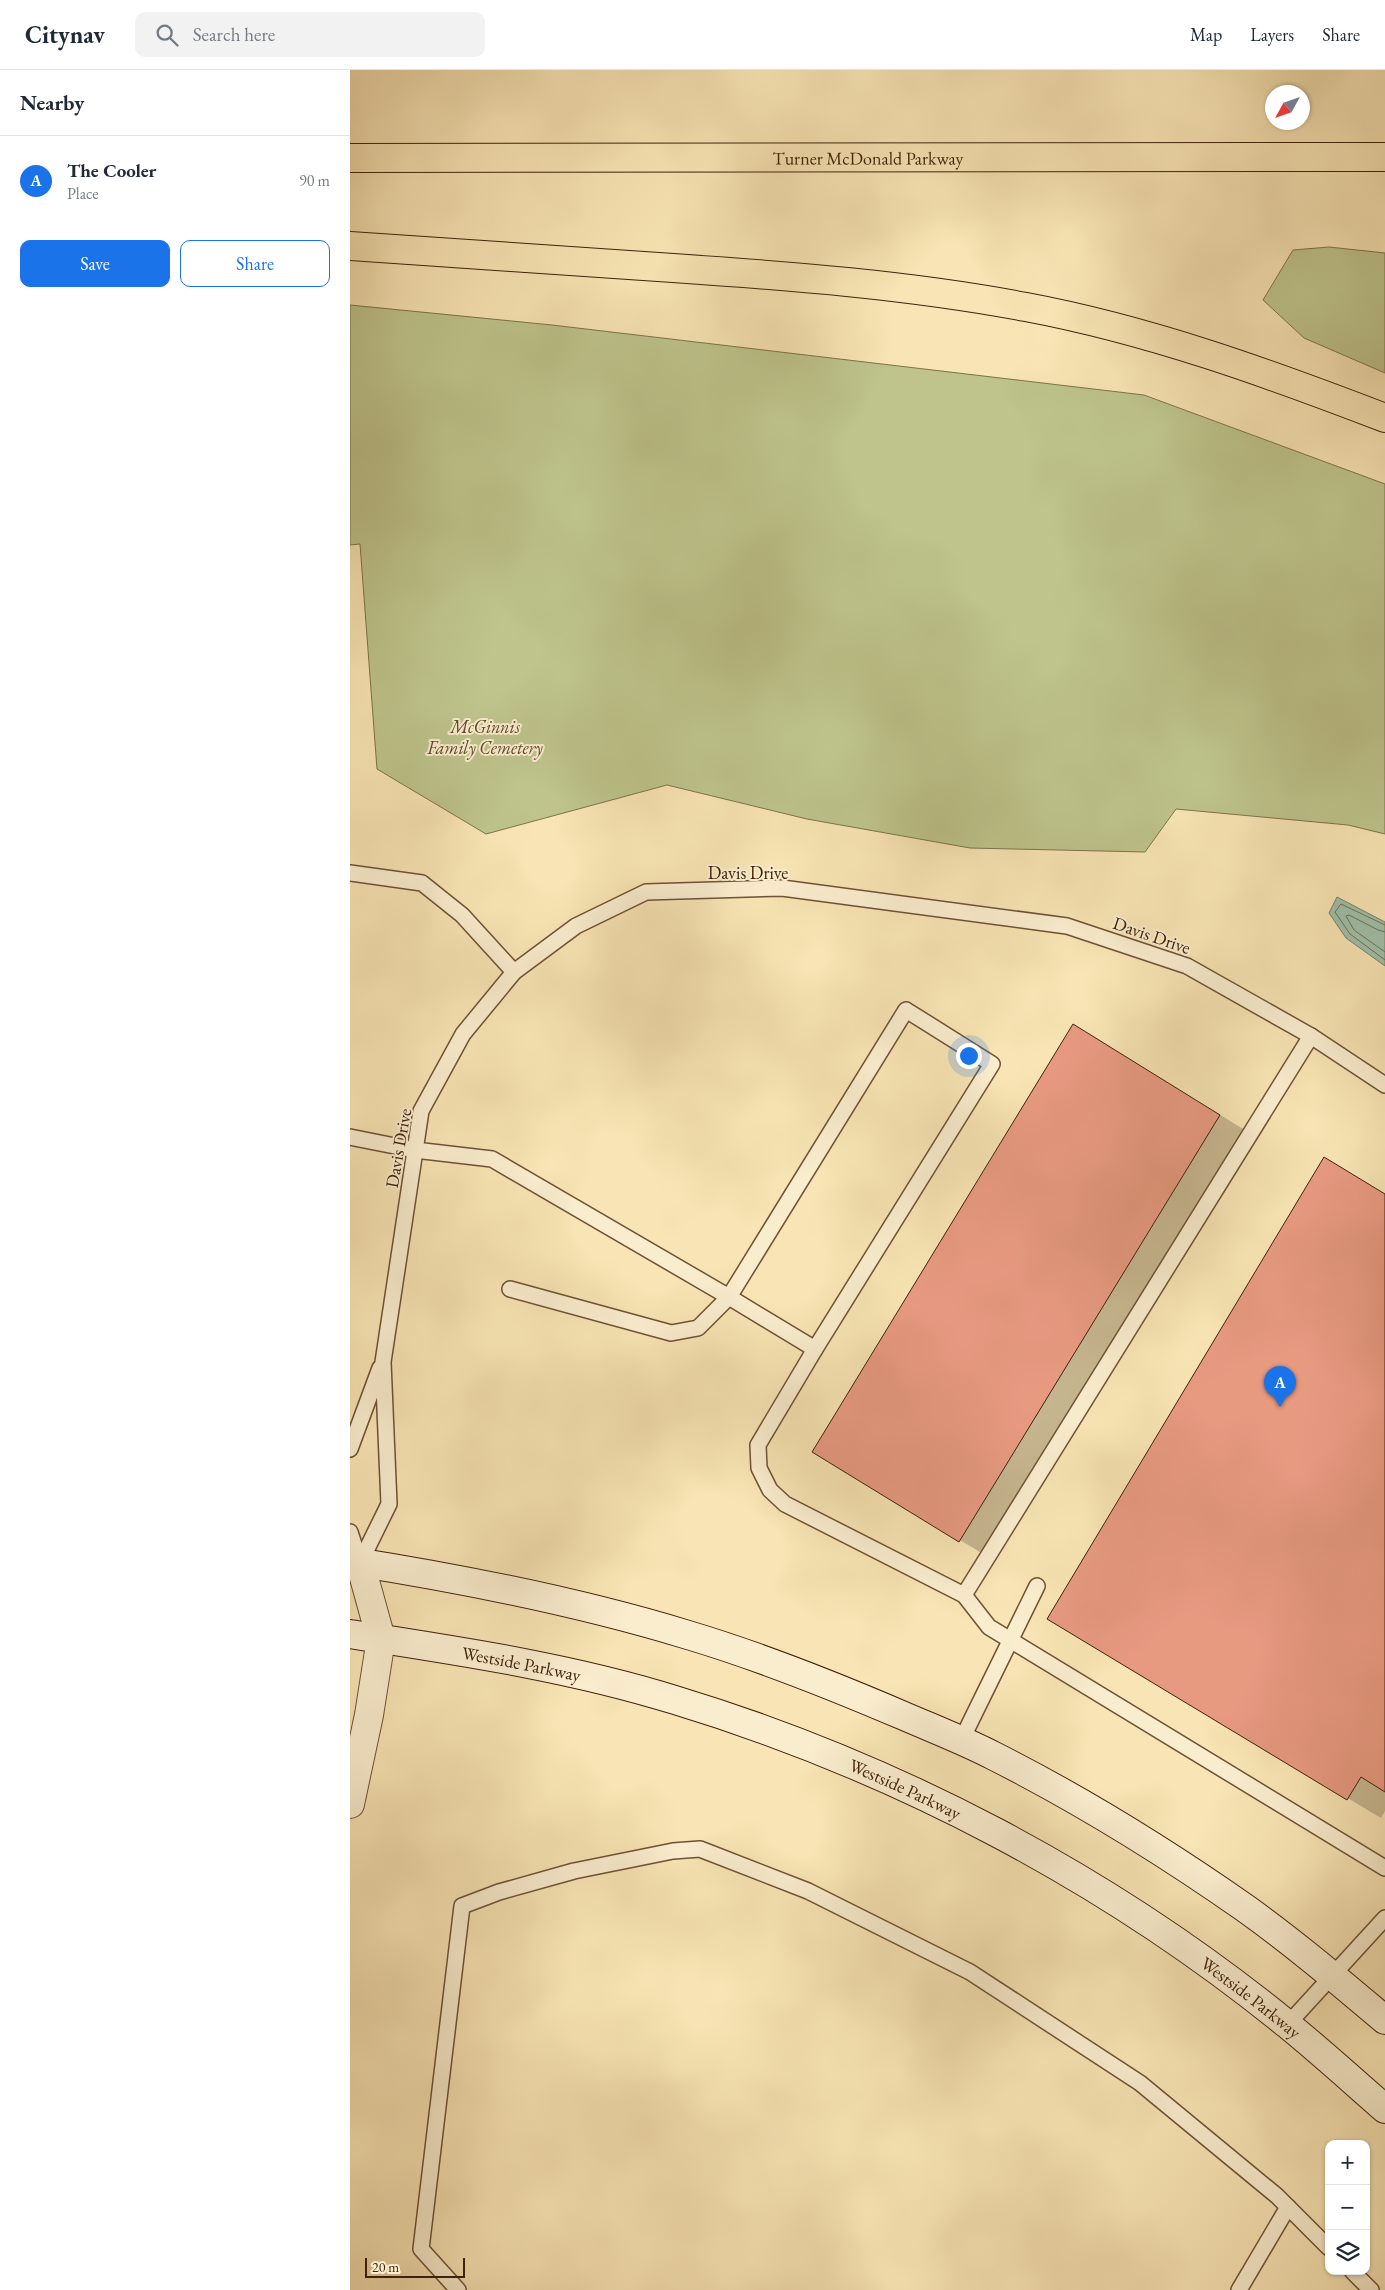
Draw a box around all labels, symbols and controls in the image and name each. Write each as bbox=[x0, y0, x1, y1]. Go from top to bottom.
search box bbox=[135, 12, 485, 57]
text: Citynav bbox=[25, 19, 105, 50]
icon: search bbox=[153, 21, 181, 49]
text: Search here bbox=[193, 22, 275, 47]
text: Map bbox=[1190, 23, 1222, 46]
text: Layers bbox=[1250, 23, 1294, 46]
text: Share bbox=[1322, 23, 1360, 46]
north arrow bbox=[1265, 85, 1310, 130]
text: Nearby bbox=[20, 89, 84, 116]
street label: Turner McDonald Parkway bbox=[773, 146, 964, 169]
text: The Cooler bbox=[67, 158, 156, 183]
text: A bbox=[30, 170, 42, 191]
text: 90 m bbox=[299, 170, 330, 191]
text: Place bbox=[67, 183, 99, 204]
button: Save bbox=[20, 240, 170, 287]
button: Share bbox=[180, 240, 330, 287]
park label: McGinnis Family Cemetery bbox=[426, 715, 543, 760]
street label: Davis Drive bbox=[708, 861, 788, 884]
street label: Davis Drive bbox=[1110, 911, 1194, 959]
your location bbox=[956, 1043, 982, 1069]
street label: Davis Drive bbox=[380, 1106, 416, 1190]
pin: A bbox=[1264, 1366, 1296, 1407]
street label: Westside Parkway bbox=[460, 1640, 583, 1686]
street label: Westside Parkway bbox=[846, 1753, 965, 1824]
street label: Westside Parkway bbox=[1197, 1951, 1306, 2043]
map controls bbox=[1325, 2140, 1370, 2275]
button: + bbox=[1325, 2140, 1370, 2185]
button: − bbox=[1325, 2185, 1370, 2230]
button: layers bbox=[1325, 2230, 1370, 2275]
scale bar bbox=[365, 2255, 465, 2278]
text: 20 m bbox=[372, 2258, 399, 2276]

